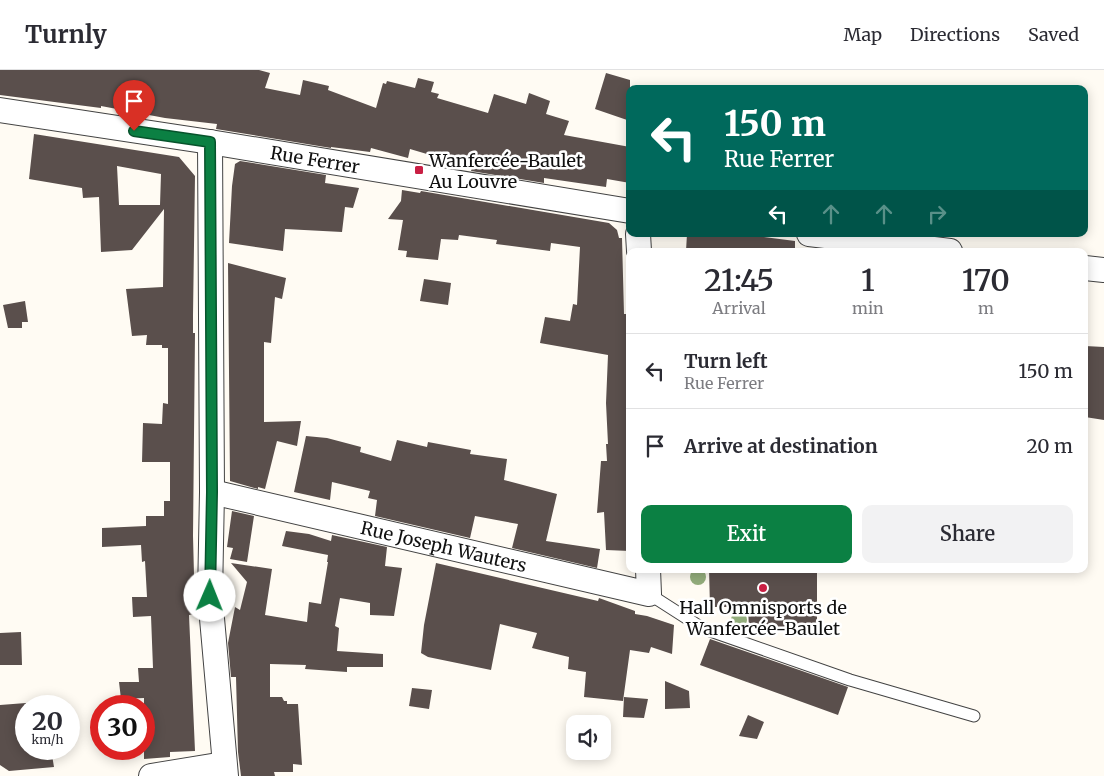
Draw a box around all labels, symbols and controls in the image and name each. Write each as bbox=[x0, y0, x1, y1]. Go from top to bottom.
text: Turnly bbox=[25, 19, 107, 50]
text: Map bbox=[844, 23, 882, 46]
text: Directions bbox=[910, 23, 1000, 46]
text: Saved bbox=[1028, 23, 1079, 46]
pin bbox=[113, 80, 155, 131]
icon: arrive bbox=[120, 87, 148, 115]
text: 150 m bbox=[724, 102, 826, 146]
icon: left bbox=[641, 105, 706, 170]
street label: Rue Ferrer bbox=[269, 141, 362, 178]
text: Rue Ferrer bbox=[724, 145, 834, 173]
place label: Wanfercée-Baulet Au Louvre bbox=[428, 149, 583, 193]
marker: Wanfercée-Baulet Au Louvre bbox=[413, 164, 425, 176]
icon: left bbox=[764, 200, 792, 228]
icon: ahead bbox=[817, 200, 845, 228]
icon: ahead bbox=[870, 200, 898, 228]
icon: right bbox=[923, 200, 951, 228]
text: 21:45 bbox=[704, 261, 774, 299]
text: 1 bbox=[861, 261, 875, 299]
text: 170 bbox=[962, 261, 1010, 299]
text: Arrival bbox=[712, 298, 766, 318]
text: min bbox=[852, 298, 884, 318]
text: m bbox=[978, 298, 994, 318]
text: Turn left bbox=[684, 349, 768, 373]
icon: left bbox=[641, 357, 669, 385]
text: 150 m bbox=[1019, 359, 1073, 383]
text: Rue Ferrer bbox=[684, 373, 764, 393]
icon: arrive bbox=[641, 432, 669, 460]
text: Arrive at destination bbox=[684, 434, 878, 458]
text: 20 m bbox=[1026, 434, 1073, 458]
button: Exit bbox=[641, 505, 852, 563]
button: Share bbox=[862, 505, 1073, 563]
street label: Rue Joseph Wauters bbox=[359, 516, 529, 577]
position arrow bbox=[183, 569, 235, 621]
marker: Hall Omnisports de Wanfercée-Baulet bbox=[757, 582, 769, 594]
place label: Hall Omnisports de Wanfercée-Baulet bbox=[679, 596, 847, 640]
speed limit sign: 30 bbox=[90, 695, 155, 760]
text: 20 bbox=[32, 705, 63, 737]
map controls bbox=[566, 715, 611, 760]
button: sound bbox=[566, 715, 611, 760]
text: km/h bbox=[32, 732, 63, 747]

